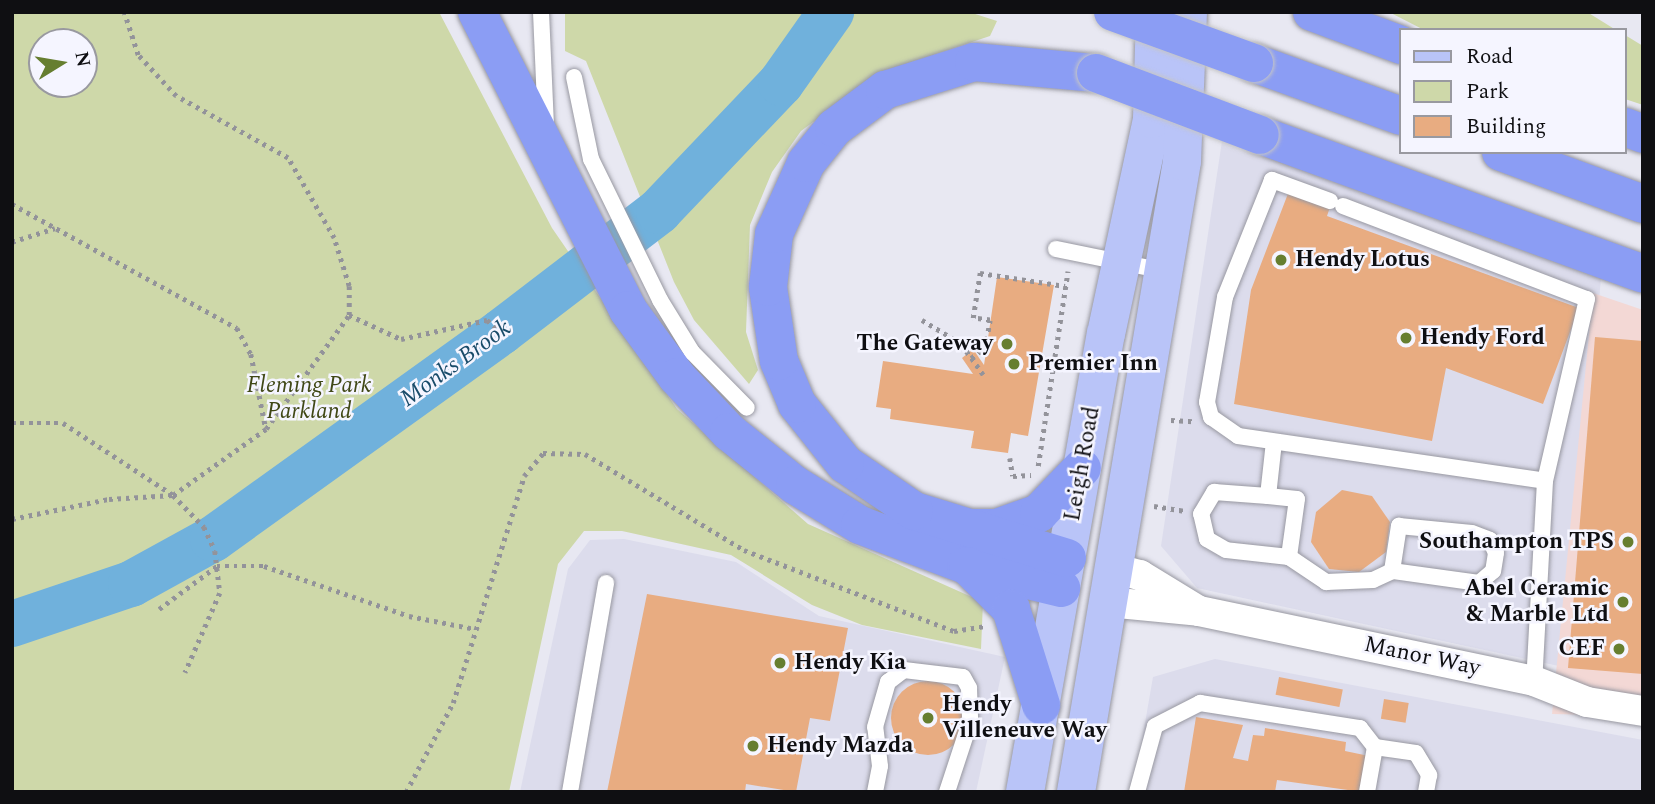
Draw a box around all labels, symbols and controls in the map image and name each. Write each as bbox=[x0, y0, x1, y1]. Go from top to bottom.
north arrow bbox=[28, 28, 98, 98]
legend bbox=[1400, 28, 1627, 154]
text: Road bbox=[1466, 41, 1513, 73]
text: N bbox=[66, 49, 98, 70]
text: Park bbox=[1466, 76, 1509, 108]
text: Building bbox=[1466, 111, 1546, 143]
place label: Hendy Lotus bbox=[1295, 246, 1430, 274]
marker: Hendy Lotus bbox=[1273, 252, 1289, 268]
water label: Monks Brook bbox=[395, 314, 517, 414]
place label: Hendy Ford bbox=[1420, 324, 1545, 352]
place label: The Gateway bbox=[856, 330, 993, 358]
marker: Hendy Ford bbox=[1398, 330, 1414, 346]
marker: The Gateway bbox=[999, 336, 1015, 352]
place label: Premier Inn bbox=[1028, 350, 1158, 378]
marker: Premier Inn bbox=[1006, 356, 1022, 372]
park label: Fleming Park Parkland bbox=[246, 372, 372, 426]
street label: Leigh Road bbox=[1059, 404, 1107, 524]
place label: Southampton TPS bbox=[1419, 528, 1614, 556]
marker: Southampton TPS bbox=[1620, 534, 1636, 550]
place label: Abel Ceramic & Marble Ltd bbox=[1464, 575, 1609, 629]
marker: Abel Ceramic & Marble Ltd bbox=[1615, 594, 1631, 610]
street label: Manor Way bbox=[1361, 631, 1483, 683]
place label: CEF bbox=[1558, 635, 1605, 663]
marker: CEF bbox=[1611, 641, 1627, 657]
place label: Hendy Kia bbox=[794, 649, 906, 677]
marker: Hendy Kia bbox=[772, 655, 788, 671]
place label: Hendy Villeneuve Way bbox=[942, 691, 1107, 745]
marker: Hendy Villeneuve Way bbox=[920, 710, 936, 726]
place label: Hendy Mazda bbox=[767, 732, 913, 760]
marker: Hendy Mazda bbox=[745, 738, 761, 754]

